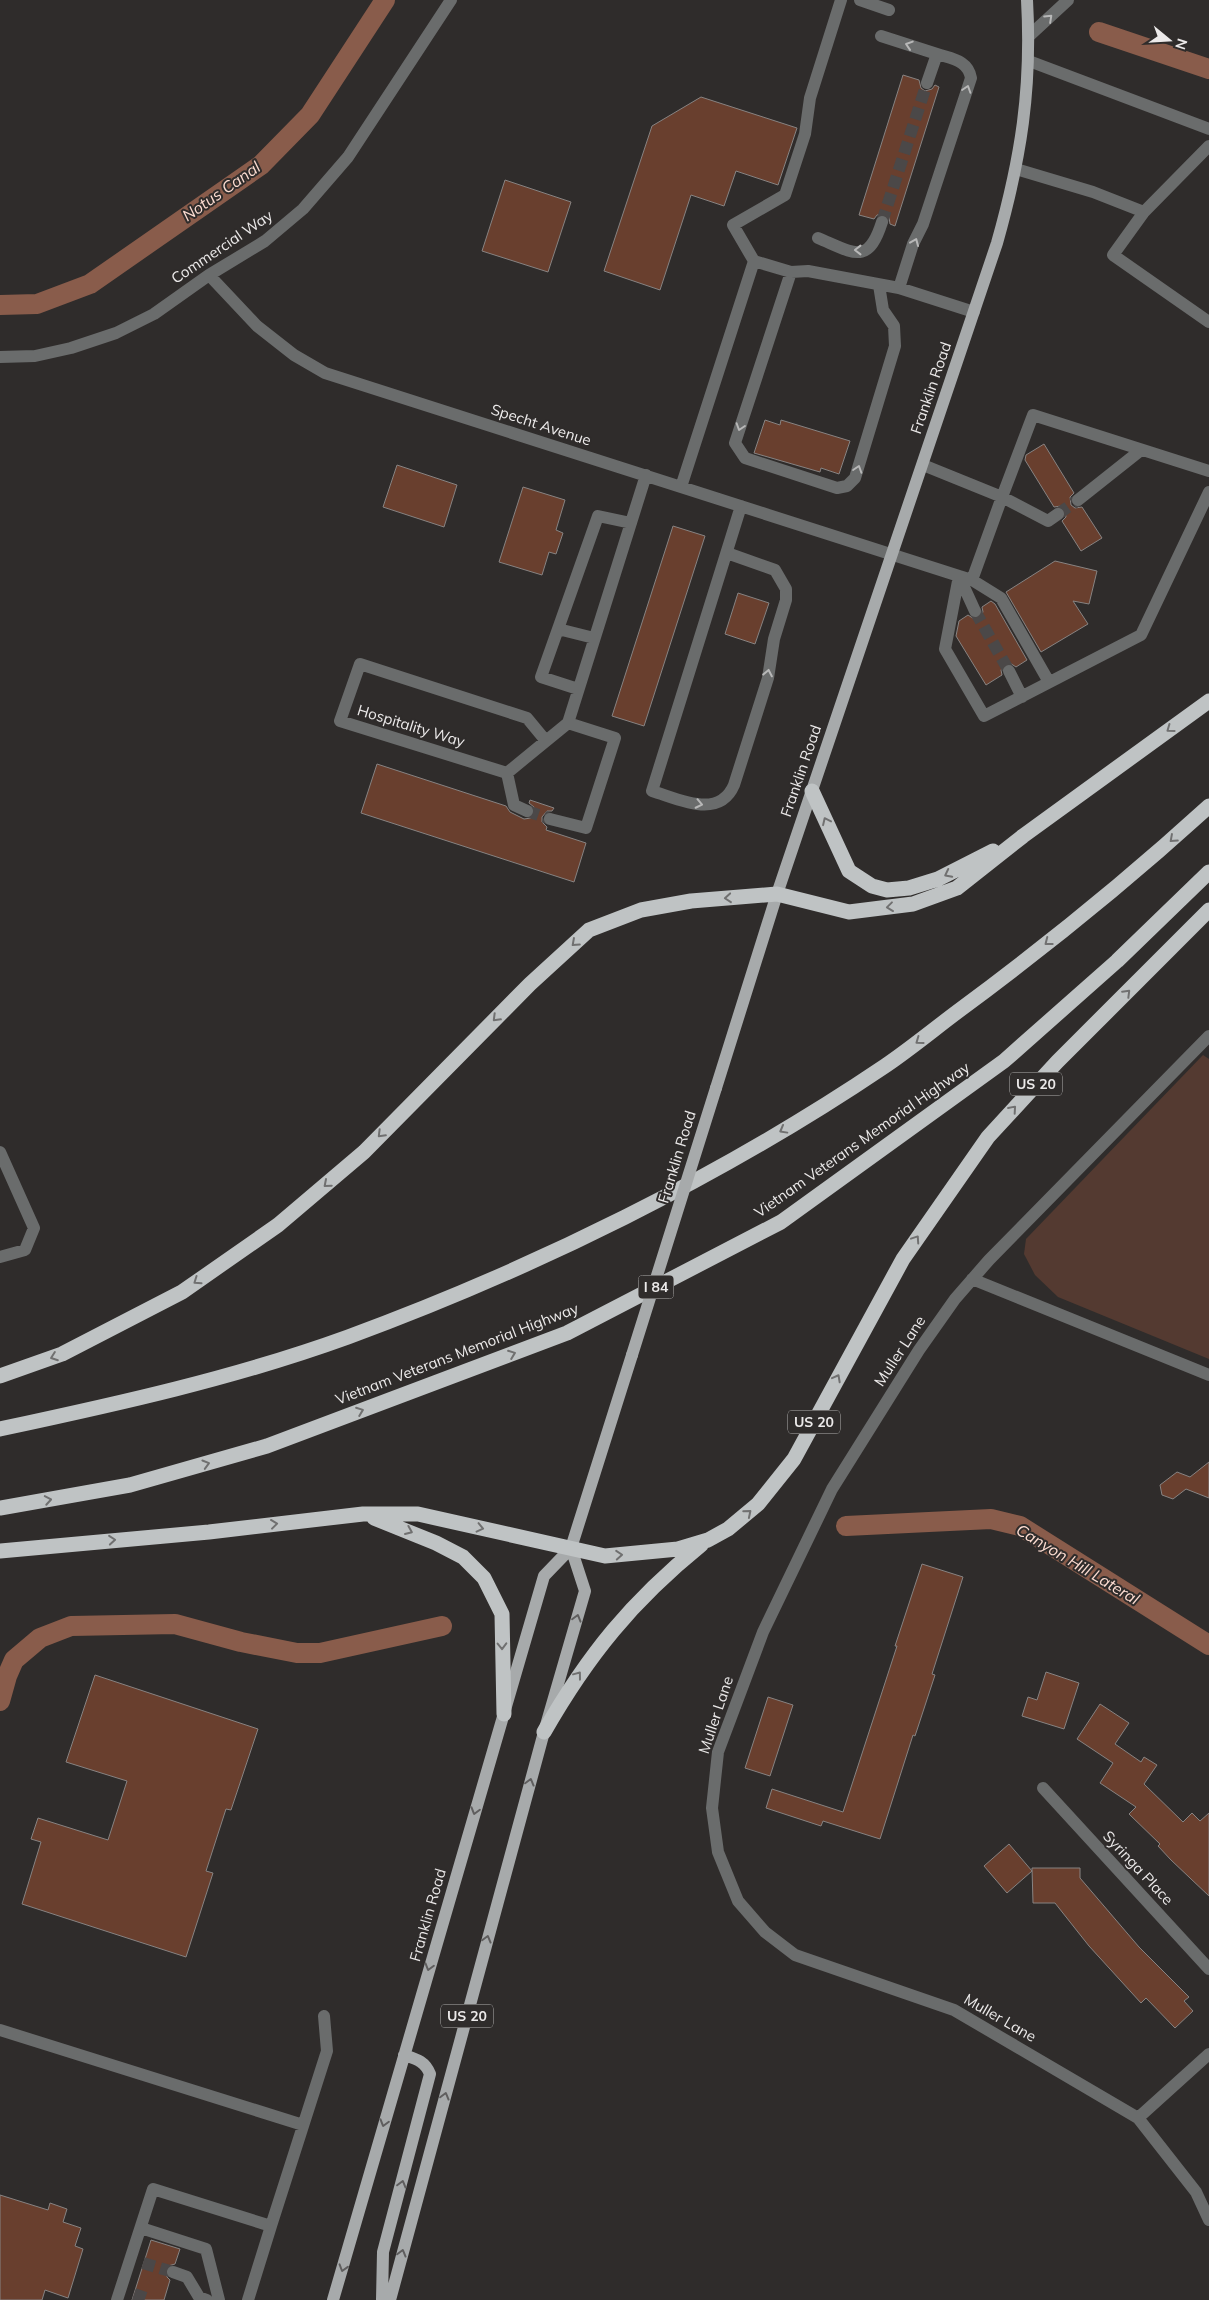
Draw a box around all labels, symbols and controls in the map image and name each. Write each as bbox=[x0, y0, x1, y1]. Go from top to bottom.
one-way arrow bbox=[1043, 15, 1052, 24]
north arrow bbox=[1144, 15, 1194, 65]
text: N bbox=[1171, 36, 1192, 52]
one-way arrow bbox=[905, 40, 913, 50]
one-way arrow bbox=[962, 85, 972, 93]
water label: Notus Canal bbox=[178, 157, 264, 225]
street label: Commercial Way bbox=[167, 206, 276, 288]
one-way arrow bbox=[908, 238, 919, 247]
one-way arrow bbox=[854, 245, 862, 256]
street label: Franklin Road bbox=[906, 339, 955, 436]
street label: Specht Avenue bbox=[489, 399, 594, 450]
one-way arrow bbox=[736, 423, 746, 431]
one-way arrow bbox=[853, 465, 863, 473]
one-way arrow bbox=[763, 669, 773, 678]
street label: Hospitality Way bbox=[355, 700, 467, 751]
street label: Franklin Road bbox=[776, 722, 825, 819]
one-way arrow bbox=[1167, 724, 1176, 732]
one-way arrow bbox=[694, 798, 703, 809]
one-way arrow bbox=[821, 817, 832, 826]
one-way arrow bbox=[1170, 833, 1179, 842]
one-way arrow bbox=[945, 868, 954, 878]
one-way arrow bbox=[724, 892, 732, 903]
one-way arrow bbox=[886, 901, 894, 912]
one-way arrow bbox=[572, 937, 581, 946]
one-way arrow bbox=[1045, 937, 1054, 945]
one-way arrow bbox=[1121, 989, 1130, 998]
one-way arrow bbox=[493, 1013, 502, 1022]
one-way arrow bbox=[915, 1035, 925, 1044]
street label: Vietnam Veterans Memorial Highway bbox=[750, 1058, 973, 1222]
road number: US 20 bbox=[1010, 1072, 1062, 1096]
one-way arrow bbox=[1007, 1105, 1016, 1114]
street label: Franklin Road bbox=[653, 1108, 700, 1205]
one-way arrow bbox=[779, 1123, 788, 1133]
one-way arrow bbox=[378, 1128, 387, 1137]
one-way arrow bbox=[323, 1178, 332, 1187]
one-way arrow bbox=[910, 1235, 919, 1245]
one-way arrow bbox=[194, 1275, 203, 1284]
road number: I 84 bbox=[638, 1275, 674, 1298]
street label: Vietnam Veterans Memorial Highway bbox=[333, 1298, 581, 1409]
street label: Muller Lane bbox=[870, 1312, 929, 1390]
one-way arrow bbox=[507, 1350, 516, 1360]
one-way arrow bbox=[50, 1351, 58, 1361]
one-way arrow bbox=[831, 1375, 841, 1384]
one-way arrow bbox=[355, 1407, 364, 1417]
road number: US 20 bbox=[788, 1410, 840, 1434]
one-way arrow bbox=[202, 1459, 210, 1469]
one-way arrow bbox=[44, 1495, 52, 1505]
one-way arrow bbox=[742, 1510, 751, 1518]
one-way arrow bbox=[270, 1519, 278, 1530]
water label: Canyon Hill Lateral bbox=[1013, 1519, 1143, 1609]
one-way arrow bbox=[476, 1522, 485, 1533]
one-way arrow bbox=[404, 1525, 413, 1536]
one-way arrow bbox=[108, 1535, 116, 1546]
one-way arrow bbox=[615, 1550, 623, 1561]
one-way arrow bbox=[572, 1614, 582, 1623]
one-way arrow bbox=[497, 1643, 508, 1651]
one-way arrow bbox=[572, 1671, 581, 1681]
street label: Muller Lane bbox=[694, 1674, 737, 1756]
one-way arrow bbox=[524, 1778, 535, 1787]
one-way arrow bbox=[471, 1807, 481, 1815]
street label: Syringa Place bbox=[1099, 1827, 1178, 1909]
street label: Franklin Road bbox=[405, 1866, 450, 1964]
one-way arrow bbox=[482, 1936, 492, 1944]
one-way arrow bbox=[425, 1963, 435, 1971]
street label: Muller Lane bbox=[961, 1989, 1040, 2046]
road number: US 20 bbox=[441, 2004, 493, 2028]
one-way arrow bbox=[439, 2092, 450, 2101]
one-way arrow bbox=[380, 2119, 390, 2127]
one-way arrow bbox=[396, 2179, 407, 2188]
one-way arrow bbox=[397, 2249, 407, 2258]
one-way arrow bbox=[338, 2263, 348, 2272]

